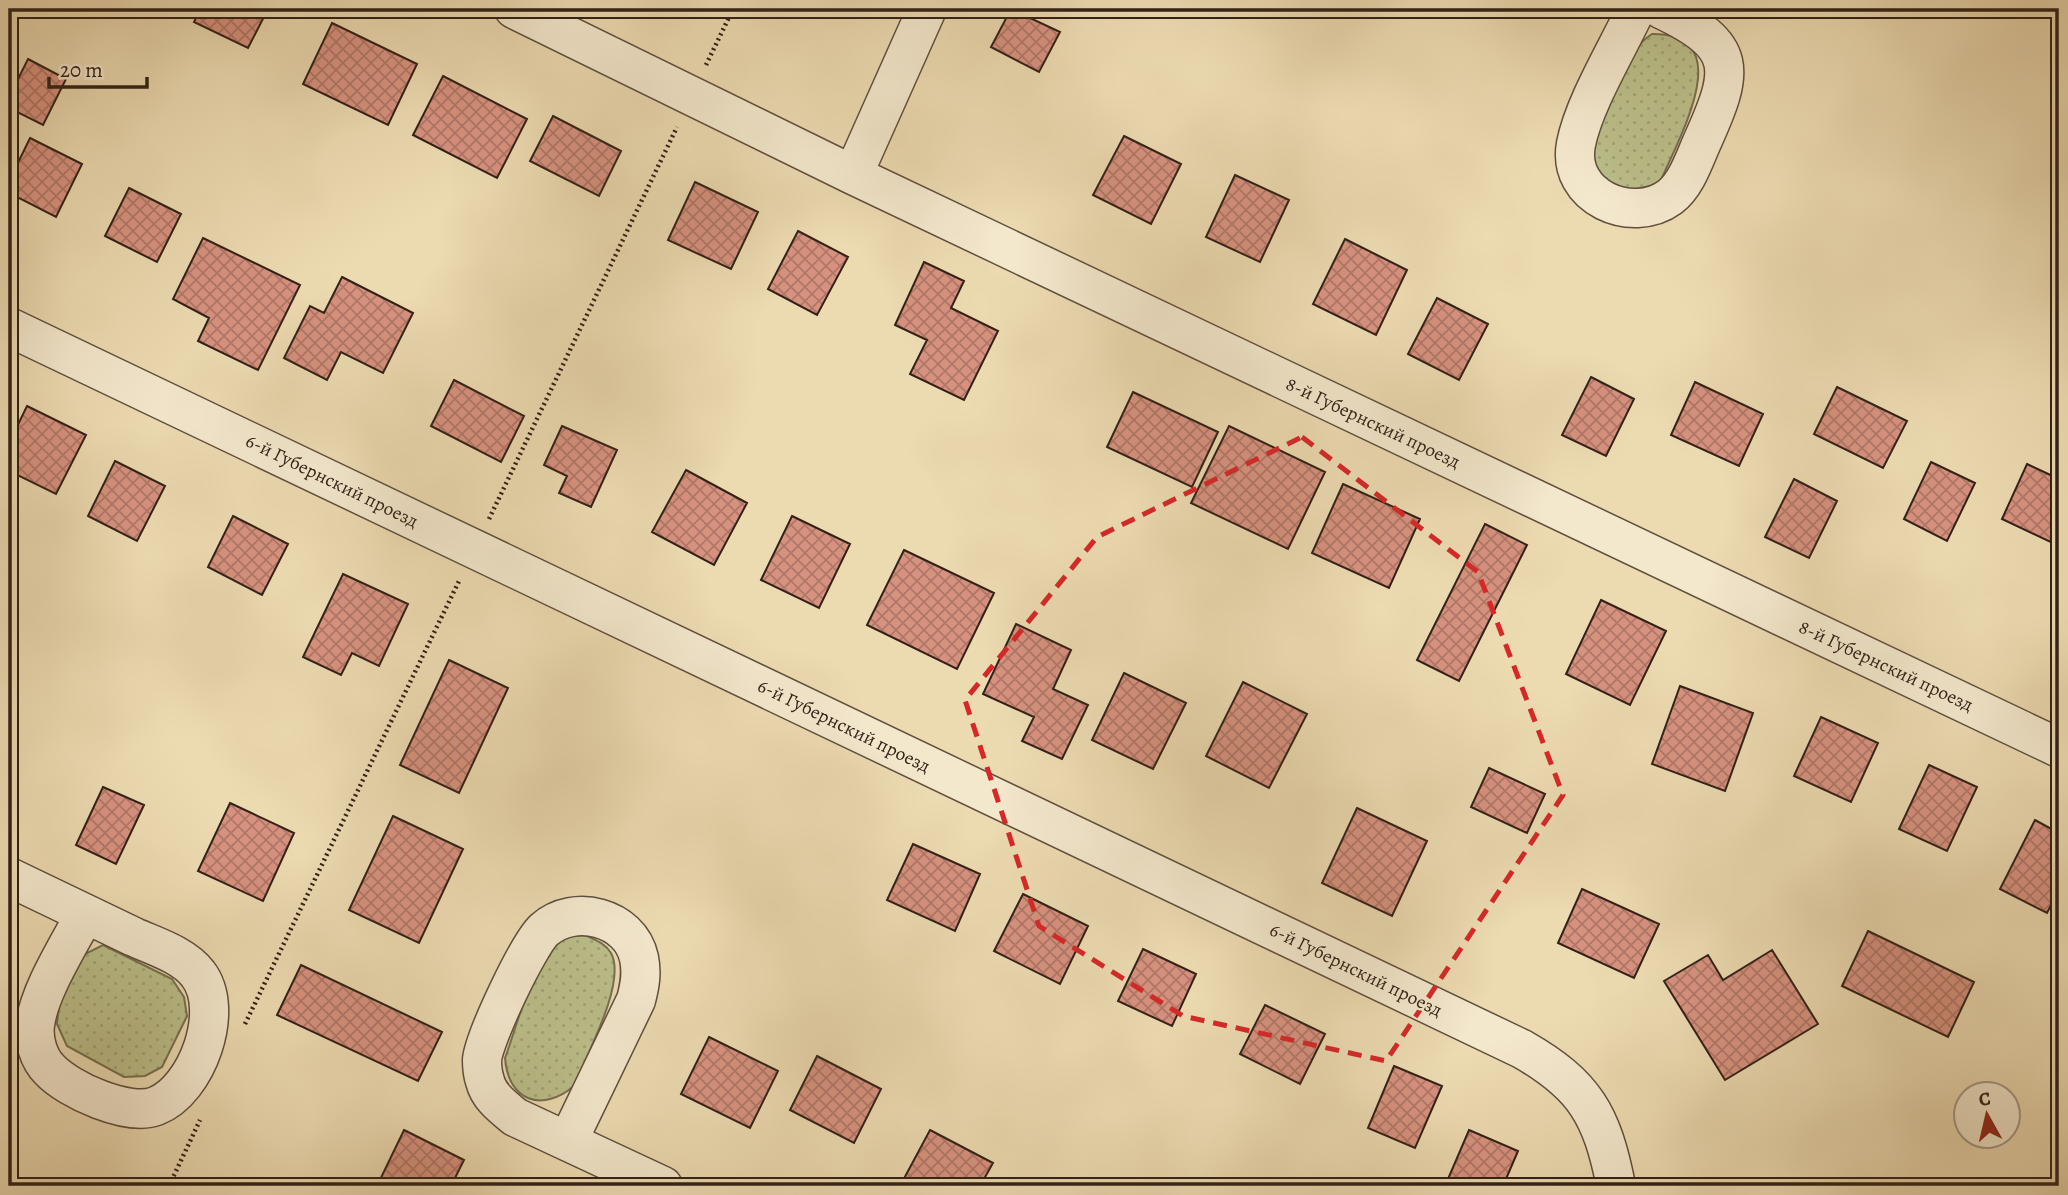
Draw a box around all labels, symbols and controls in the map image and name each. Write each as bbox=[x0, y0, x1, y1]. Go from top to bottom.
scale bar bbox=[49, 46, 147, 90]
text: 20 m bbox=[60, 56, 103, 84]
street label: 8-й Губернский проезд bbox=[1282, 371, 1464, 475]
street label: 6-й Губернский проезд bbox=[241, 428, 423, 534]
street label: 8-й Губернский проезд bbox=[1795, 614, 1977, 718]
street label: 6-й Губернский проезд bbox=[753, 673, 935, 779]
street label: 6-й Губернский проезд bbox=[1265, 917, 1447, 1023]
north arrow bbox=[1952, 1080, 2022, 1150]
text: С bbox=[1977, 1085, 1992, 1113]

